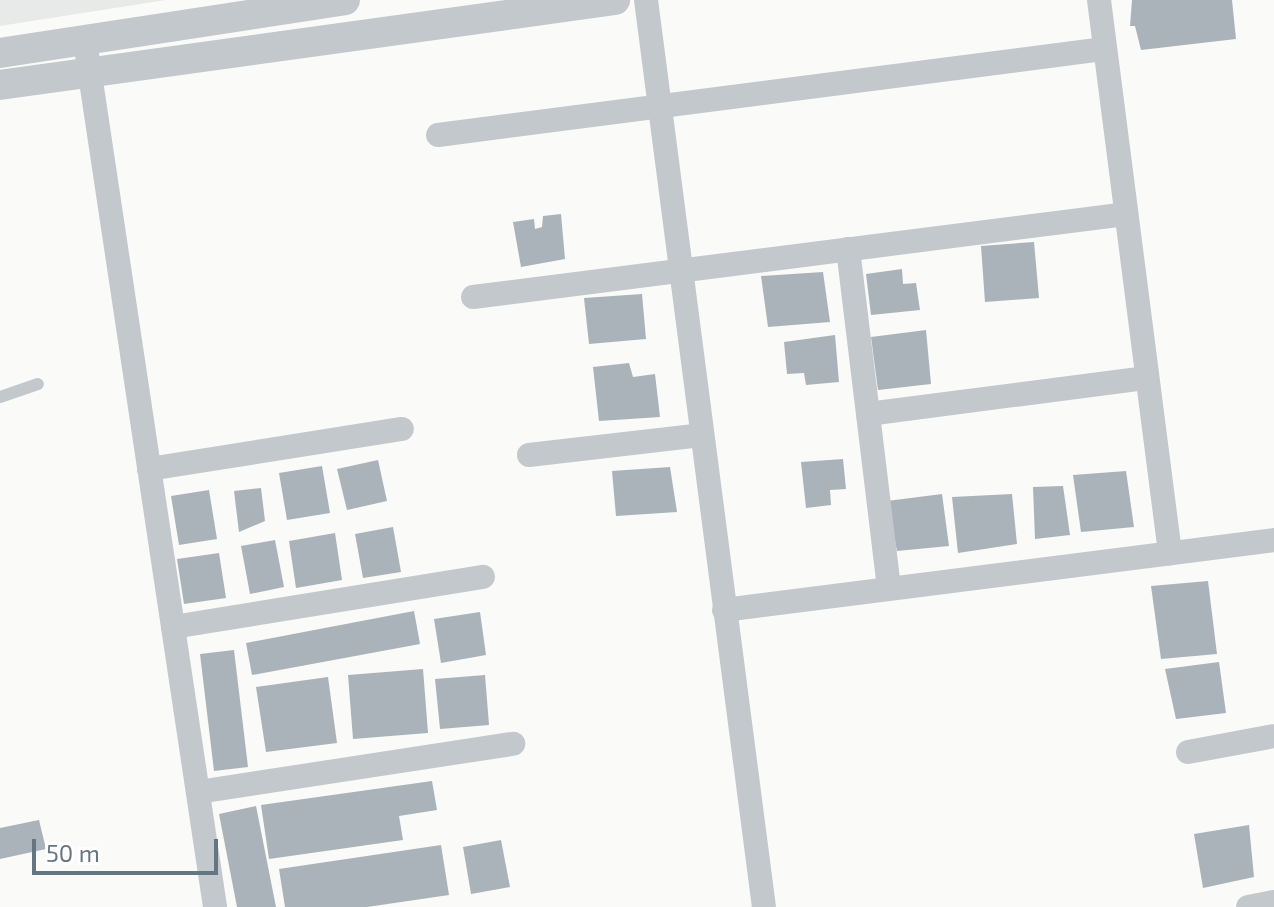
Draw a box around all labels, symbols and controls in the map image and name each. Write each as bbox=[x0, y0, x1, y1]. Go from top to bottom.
scale bar bbox=[36, 823, 222, 873]
text: 50 m bbox=[46, 838, 100, 867]

